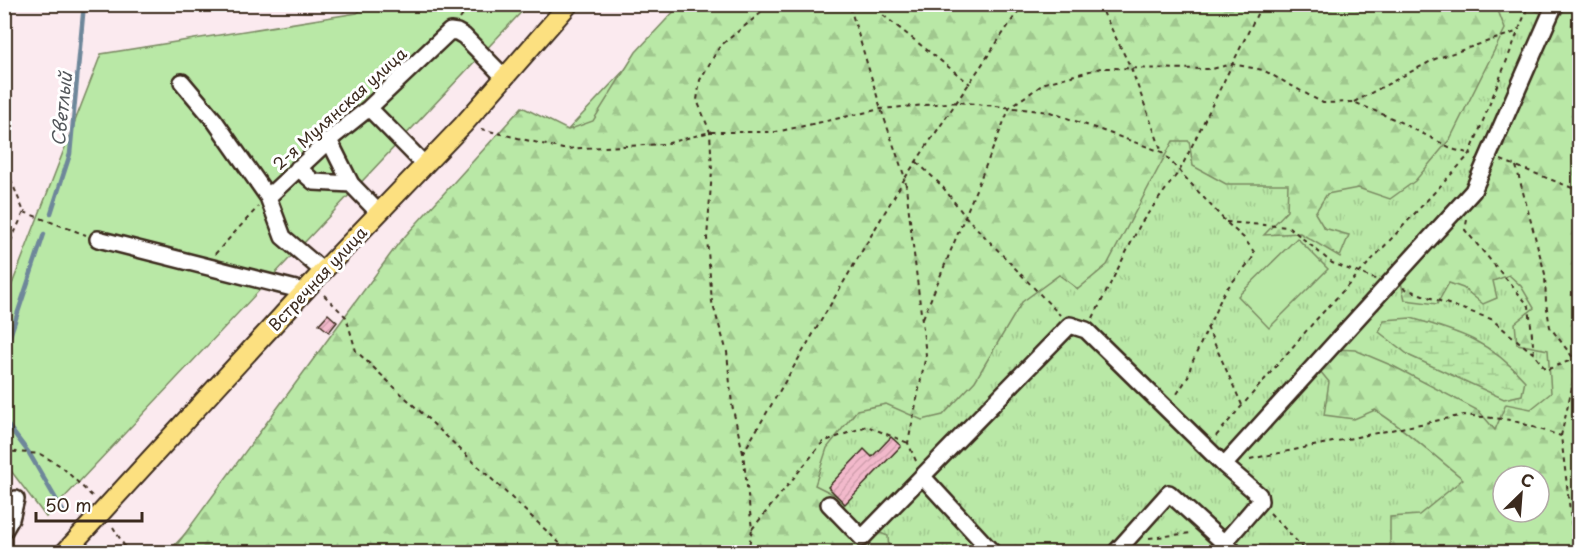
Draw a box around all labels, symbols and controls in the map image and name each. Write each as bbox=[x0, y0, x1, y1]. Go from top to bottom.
street label: 2-я Мулянская улица bbox=[267, 41, 411, 175]
water label: Светлый bbox=[44, 68, 79, 147]
street label: Встречная улица bbox=[262, 220, 372, 336]
north arrow bbox=[1491, 464, 1551, 524]
text: С bbox=[1517, 466, 1538, 493]
scale bar bbox=[36, 485, 142, 523]
text: 50 m bbox=[45, 491, 92, 518]

